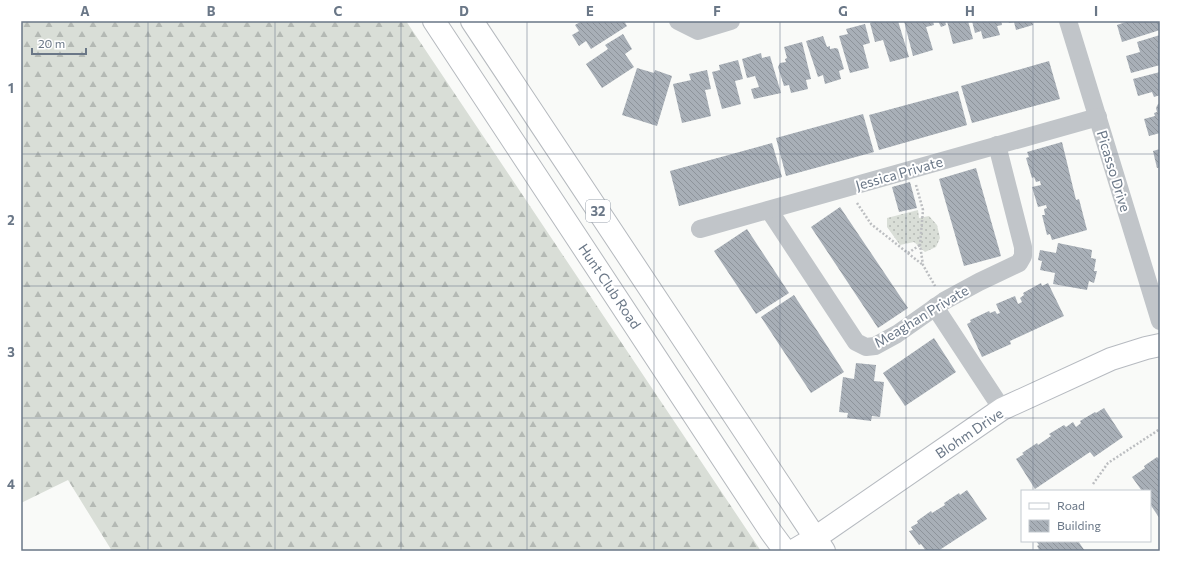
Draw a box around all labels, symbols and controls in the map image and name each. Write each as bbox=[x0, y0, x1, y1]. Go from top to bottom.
text: A bbox=[80, 3, 90, 19]
text: B bbox=[207, 3, 216, 19]
text: C bbox=[334, 3, 343, 19]
text: D bbox=[459, 3, 469, 19]
text: E bbox=[586, 3, 594, 19]
text: F bbox=[713, 3, 721, 19]
text: G bbox=[838, 3, 848, 19]
text: H bbox=[965, 3, 975, 19]
text: I bbox=[1094, 3, 1098, 19]
scale bar bbox=[32, 30, 86, 56]
text: 20 m bbox=[38, 36, 65, 50]
text: 1 bbox=[8, 80, 14, 96]
street label: Picasso Drive bbox=[1094, 128, 1134, 214]
street label: Jessica Private bbox=[853, 152, 945, 194]
road number: 32 bbox=[586, 200, 610, 222]
text: 2 bbox=[7, 212, 15, 228]
street label: Hunt Club Road bbox=[575, 240, 645, 332]
street label: Meaghan Private bbox=[871, 281, 971, 351]
text: 3 bbox=[7, 344, 15, 360]
street label: Blohm Drive bbox=[932, 404, 1006, 462]
text: 4 bbox=[7, 476, 15, 492]
legend bbox=[1021, 490, 1151, 542]
text: Road bbox=[1057, 498, 1085, 512]
text: Building bbox=[1057, 518, 1101, 532]

